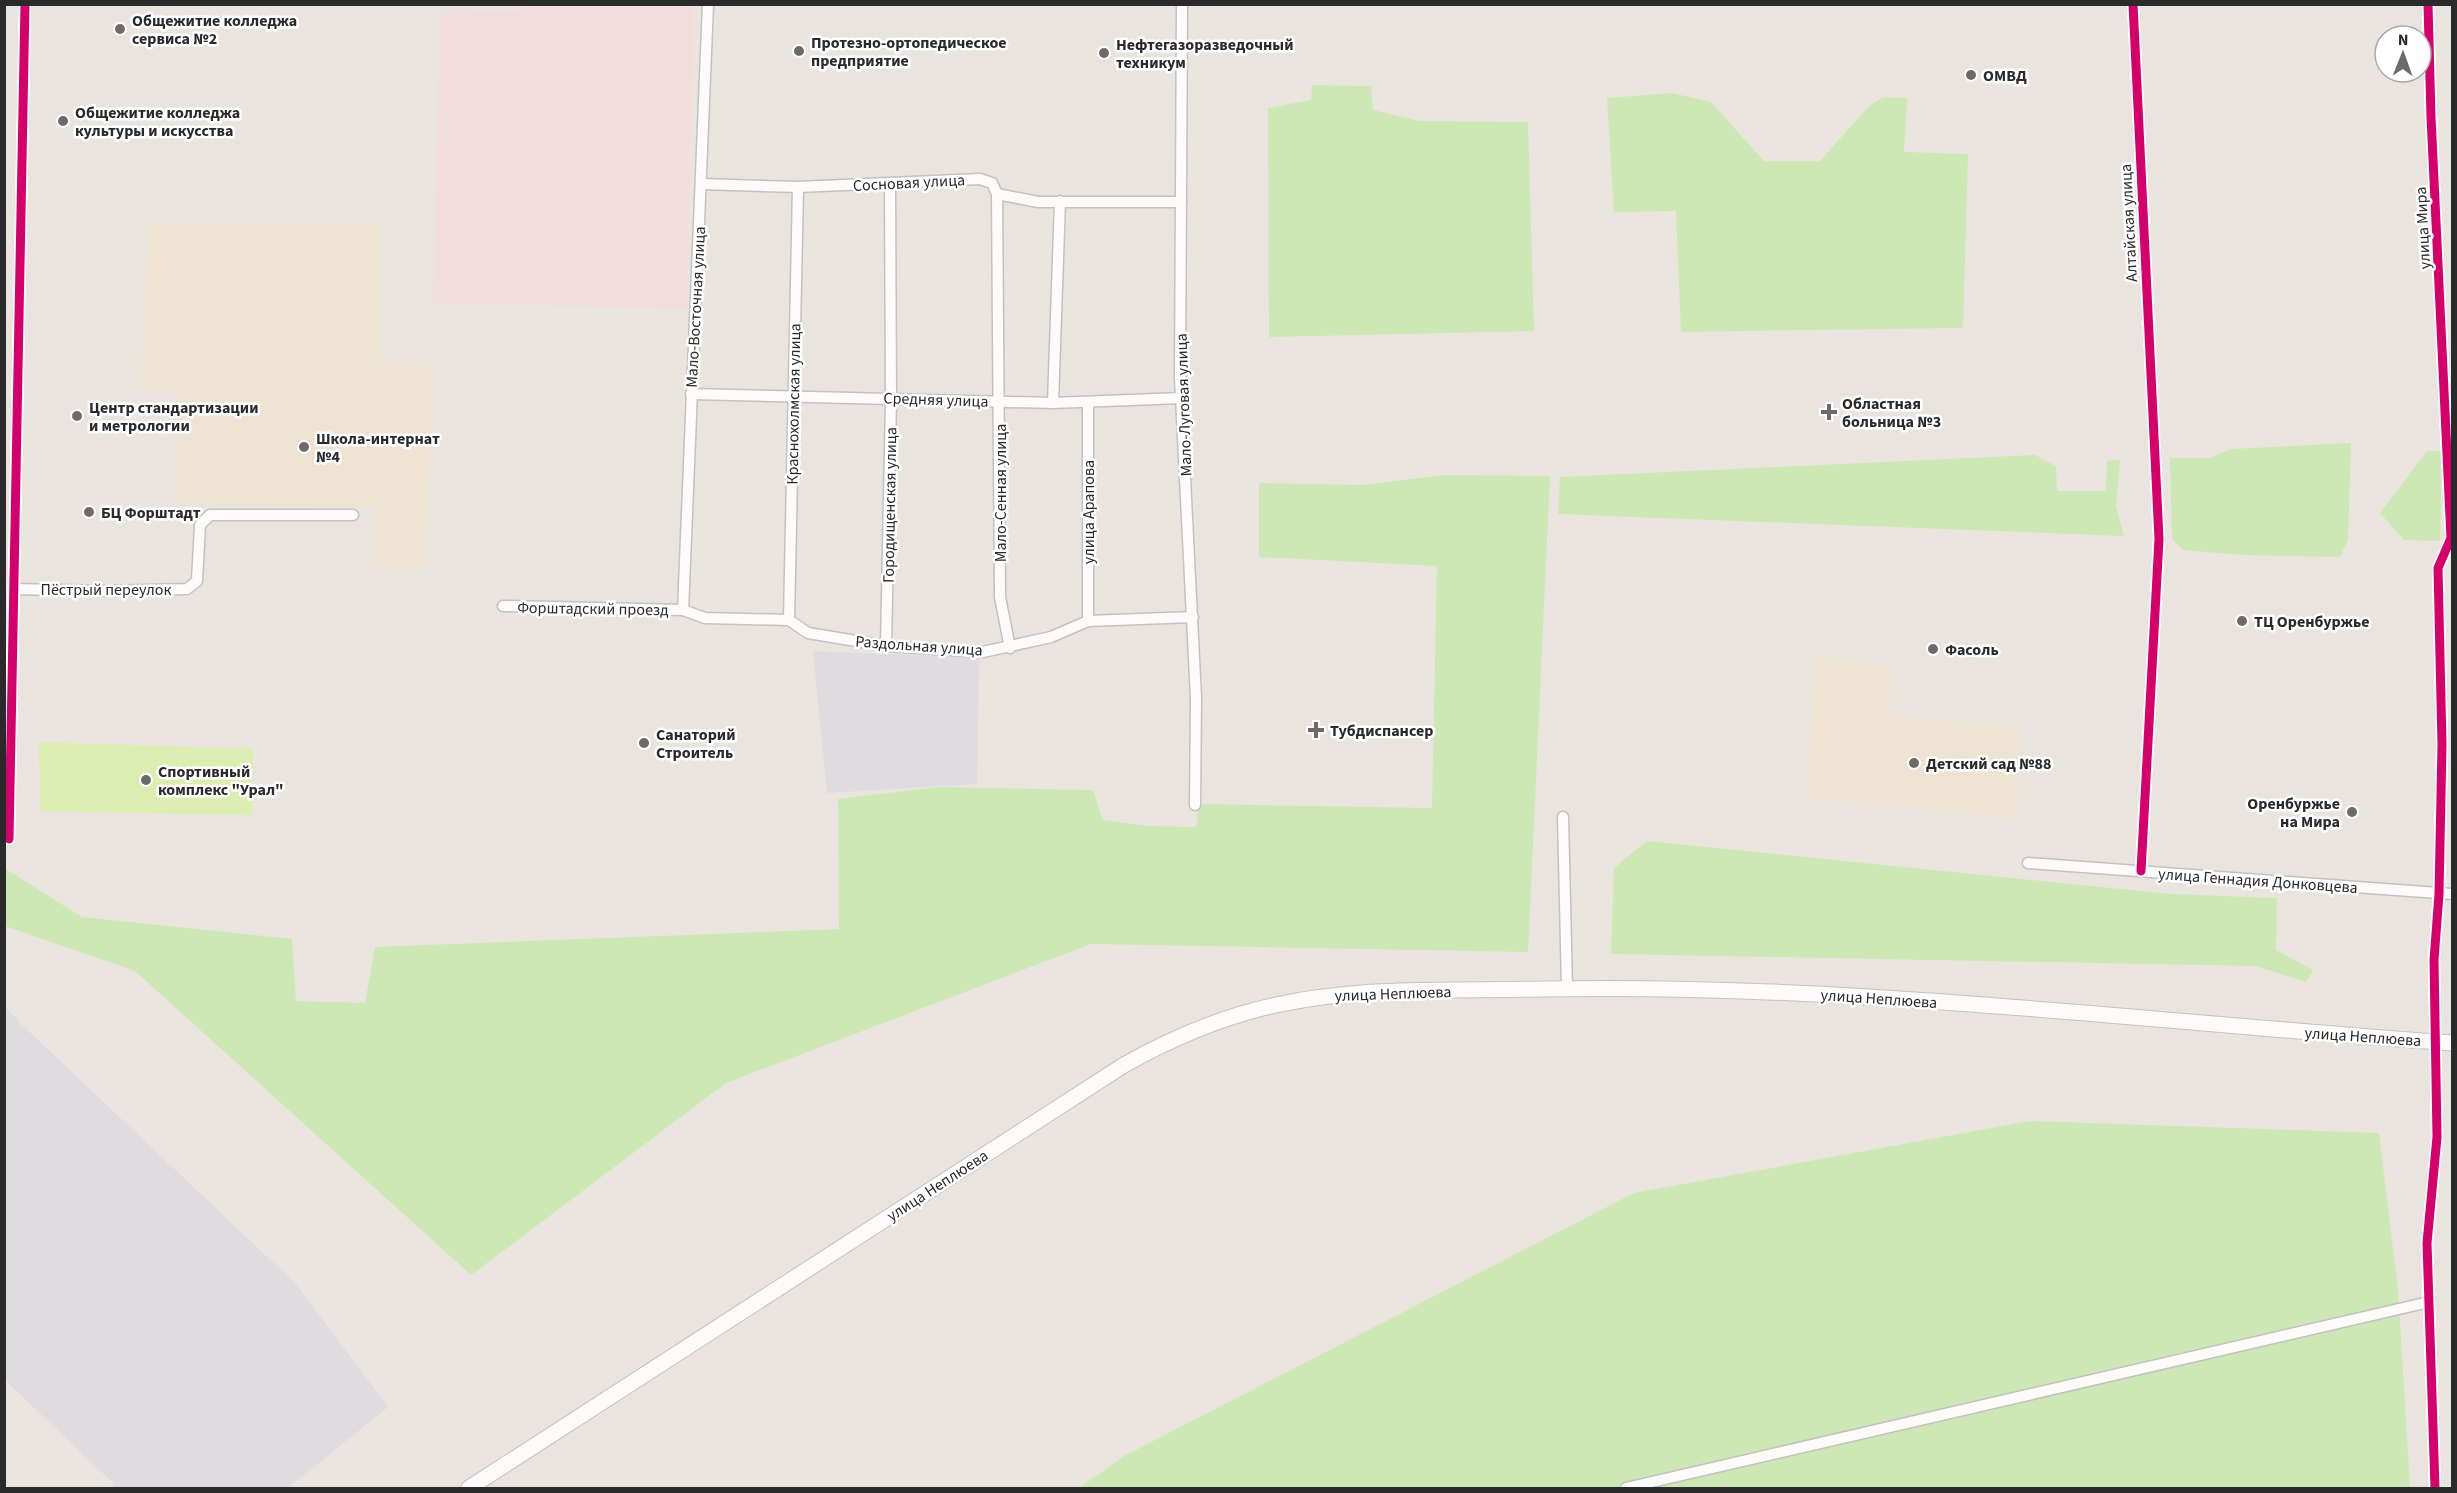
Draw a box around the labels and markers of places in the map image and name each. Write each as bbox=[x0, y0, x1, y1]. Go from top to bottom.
place label: Общежитие колледжа сервиса №2 bbox=[132, 10, 297, 50]
marker: Общежитие колледжа сервиса №2 bbox=[113, 22, 127, 36]
place label: Протезно-ортопедическое предприятие bbox=[811, 32, 1007, 72]
place label: Нефтегазоразведочный техникум bbox=[1116, 34, 1293, 74]
marker: Протезно-ортопедическое предприятие bbox=[792, 44, 806, 58]
marker: Нефтегазоразведочный техникум bbox=[1097, 46, 1111, 60]
place label: ОМВД bbox=[1983, 65, 2027, 87]
marker: ОМВД bbox=[1964, 68, 1978, 82]
place label: Общежитие колледжа культуры и искусства bbox=[75, 102, 240, 142]
marker: Общежитие колледжа культуры и искусства bbox=[56, 114, 70, 128]
place label: Областная больница №3 bbox=[1842, 393, 1941, 433]
place label: Центр стандартизации и метрологии bbox=[89, 397, 259, 437]
marker: Областная больница №3 bbox=[1820, 403, 1838, 421]
marker: Центр стандартизации и метрологии bbox=[70, 409, 84, 423]
place label: Школа-интернат №4 bbox=[316, 428, 440, 468]
marker: Школа-интернат №4 bbox=[297, 440, 311, 454]
place label: БЦ Форштадт bbox=[101, 502, 201, 524]
marker: БЦ Форштадт bbox=[82, 505, 96, 519]
place label: ТЦ Оренбуржье bbox=[2254, 611, 2369, 633]
marker: ТЦ Оренбуржье bbox=[2235, 614, 2249, 628]
place label: Фасоль bbox=[1945, 639, 1999, 661]
marker: Фасоль bbox=[1926, 642, 1940, 656]
place label: Тубдиспансер bbox=[1330, 720, 1433, 742]
marker: Тубдиспансер bbox=[1307, 721, 1325, 739]
place label: Санаторий Строитель bbox=[656, 724, 735, 764]
marker: Санаторий Строитель bbox=[637, 736, 651, 750]
place label: Детский сад №88 bbox=[1926, 753, 2051, 775]
marker: Детский сад №88 bbox=[1907, 756, 1921, 770]
place label: Спортивный комплекс "Урал" bbox=[158, 761, 284, 801]
marker: Спортивный комплекс "Урал" bbox=[139, 773, 153, 787]
place label: Оренбуржье на Мира bbox=[2247, 793, 2340, 833]
marker: Оренбуржье на Мира bbox=[2345, 805, 2359, 819]

